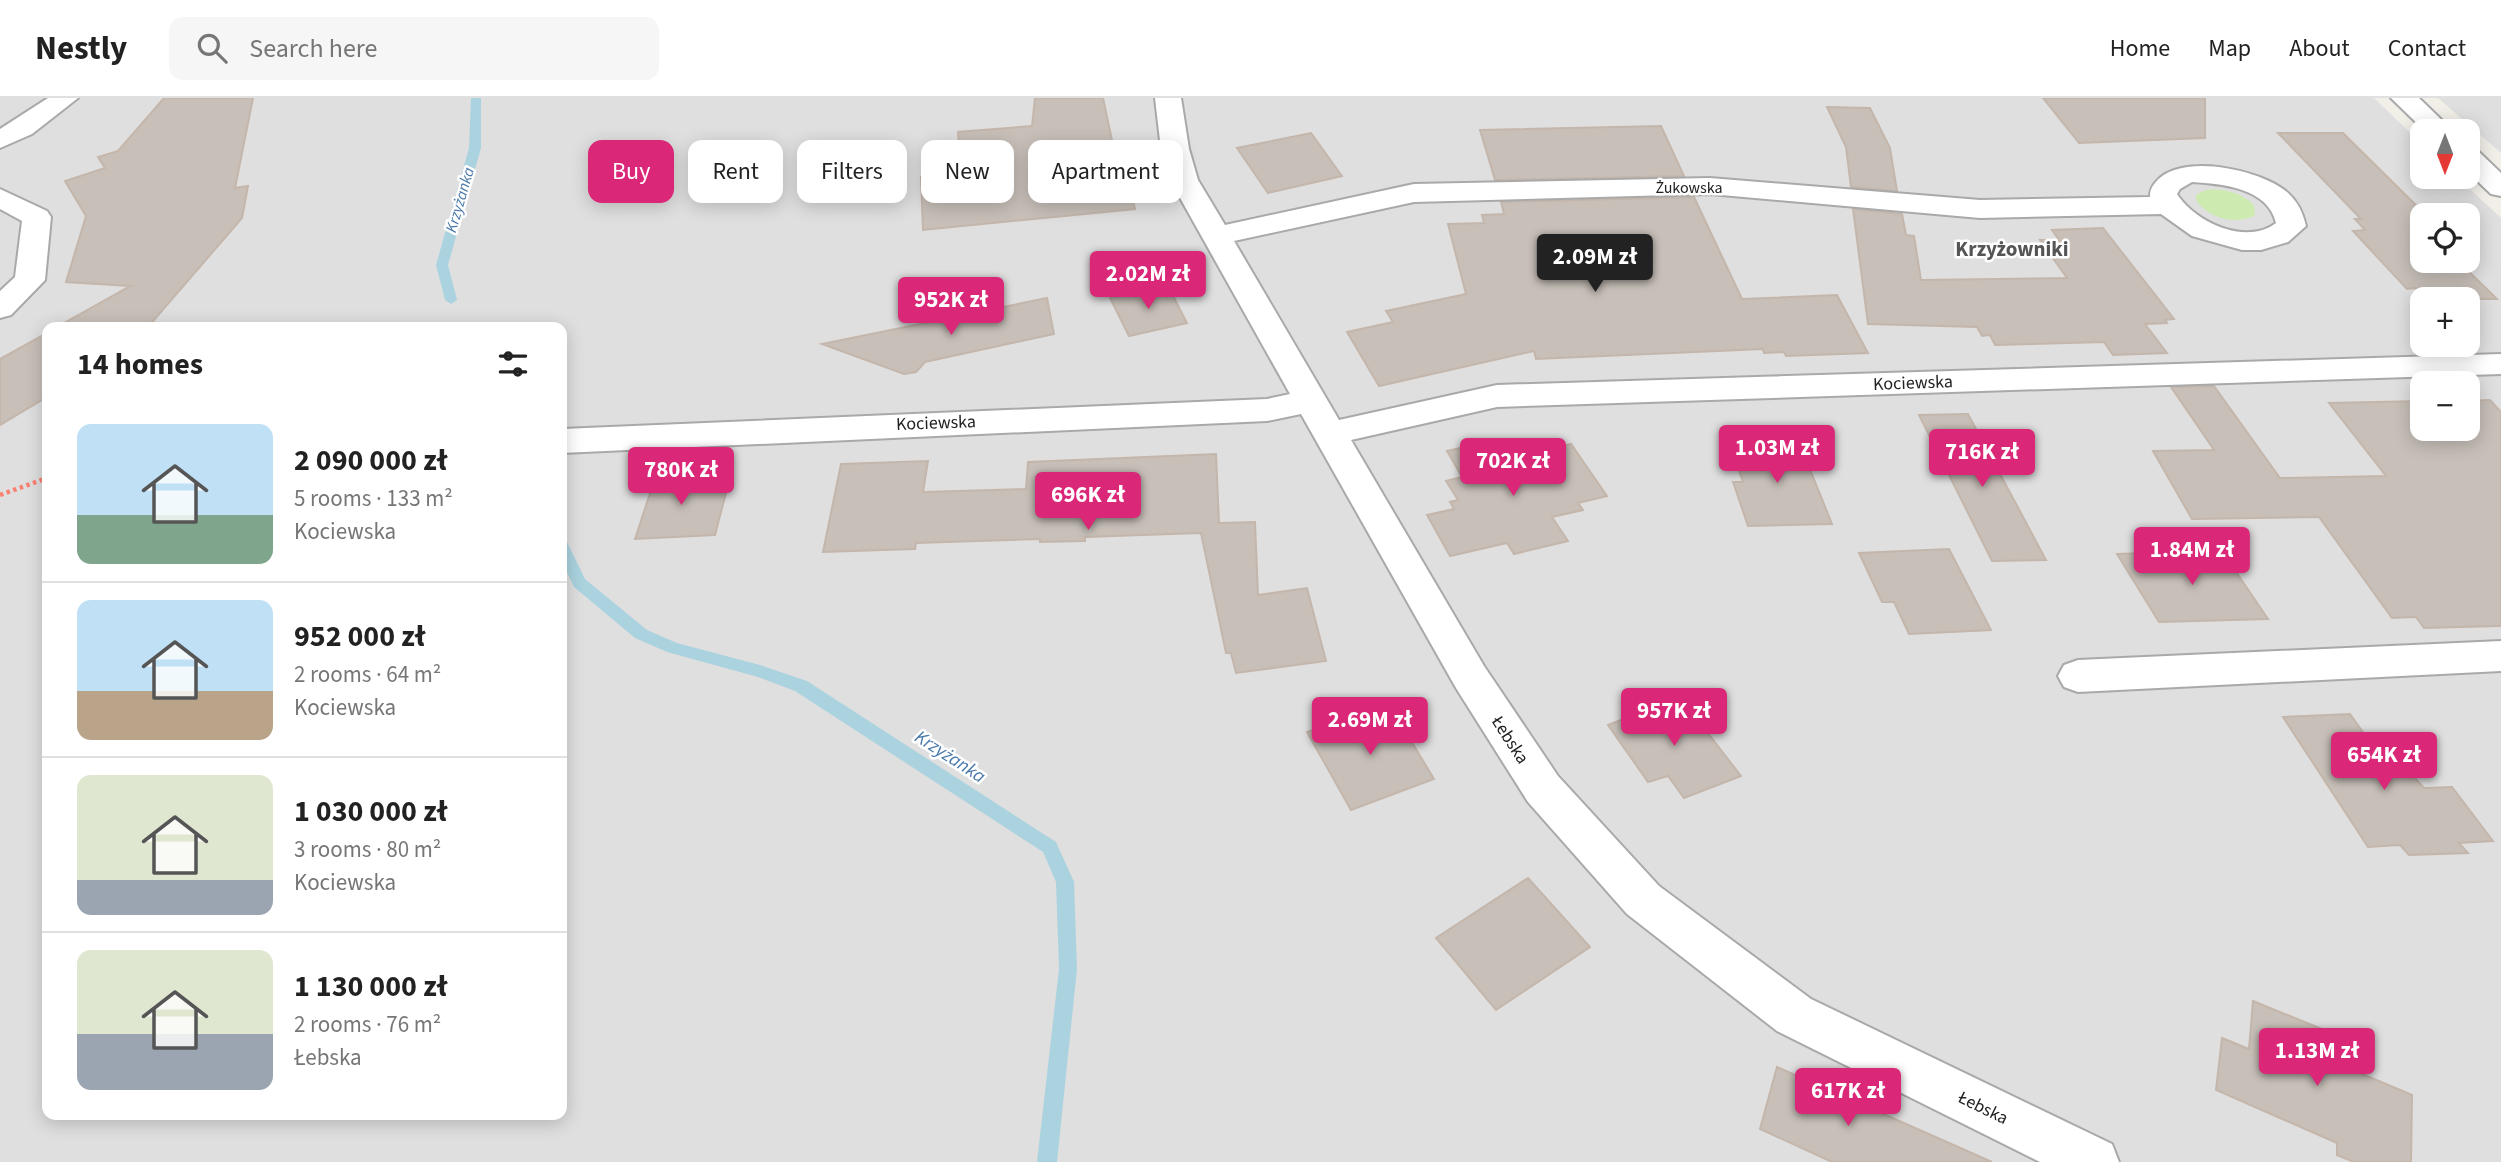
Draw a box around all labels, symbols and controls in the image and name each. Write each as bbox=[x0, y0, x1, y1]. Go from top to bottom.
search box bbox=[169, 17, 659, 80]
text: Nestly bbox=[35, 25, 127, 72]
icon: search bbox=[193, 29, 231, 67]
text: Search here bbox=[249, 30, 377, 67]
text: Home bbox=[2110, 31, 2170, 66]
text: Map bbox=[2208, 31, 2251, 66]
text: About bbox=[2289, 31, 2350, 66]
text: Contact bbox=[2388, 31, 2466, 66]
north arrow bbox=[2410, 119, 2480, 189]
map controls bbox=[2410, 119, 2480, 441]
chip: Buy bbox=[588, 140, 674, 203]
chip: Rent bbox=[688, 140, 783, 203]
chip: Filters bbox=[797, 140, 907, 203]
chip: New bbox=[921, 140, 1014, 203]
chip: Apartment bbox=[1028, 140, 1183, 203]
water label: Krzyżanka bbox=[440, 164, 480, 235]
street label: Żukowska bbox=[1655, 177, 1723, 199]
button: locate bbox=[2410, 203, 2480, 273]
pin: 2.09M zł bbox=[1523, 234, 1667, 294]
district label: Krzyżowniki bbox=[1955, 234, 2069, 264]
text: 2.09M zł bbox=[1553, 240, 1637, 273]
pin: 2.02M zł bbox=[1076, 252, 1220, 311]
text: 2.02M zł bbox=[1106, 257, 1190, 290]
pin: 952K zł bbox=[886, 278, 1016, 337]
text: 952K zł bbox=[914, 283, 988, 316]
button: + bbox=[2410, 287, 2480, 357]
text: 14 homes bbox=[77, 343, 203, 386]
icon: filters bbox=[494, 345, 532, 383]
street label: Kociewska bbox=[1873, 369, 1953, 397]
button: − bbox=[2410, 371, 2480, 441]
street label: Kociewska bbox=[896, 409, 976, 437]
pin: 1.03M zł bbox=[1705, 426, 1849, 485]
pin: 716K zł bbox=[1917, 430, 2047, 489]
text: 1.03M zł bbox=[1735, 431, 1819, 464]
text: 716K zł bbox=[1945, 435, 2019, 468]
pin: 702K zł bbox=[1448, 438, 1578, 498]
text: 2 090 000 zł bbox=[294, 439, 447, 482]
text: 702K zł bbox=[1476, 444, 1550, 477]
pin: 780K zł bbox=[616, 448, 746, 507]
icon: home bbox=[133, 452, 217, 536]
text: 780K zł bbox=[644, 453, 718, 486]
pin: 696K zł bbox=[1023, 472, 1153, 532]
text: 696K zł bbox=[1051, 478, 1125, 511]
text: 5 rooms · 133 m² bbox=[294, 482, 453, 515]
text: Kociewska bbox=[294, 515, 396, 548]
pin: 1.84M zł bbox=[2120, 528, 2264, 587]
text: 1.84M zł bbox=[2150, 533, 2234, 566]
text: 952 000 zł bbox=[294, 615, 426, 658]
icon: home bbox=[133, 628, 217, 712]
text: 2 rooms · 64 m² bbox=[294, 658, 441, 691]
pin: 957K zł bbox=[1609, 688, 1739, 748]
text: Kociewska bbox=[294, 691, 396, 724]
text: 957K zł bbox=[1637, 694, 1711, 727]
pin: 2.69M zł bbox=[1298, 698, 1442, 757]
text: 2.69M zł bbox=[1328, 703, 1412, 736]
street label: Łebska bbox=[1485, 710, 1535, 769]
water label: Krzyżanka bbox=[909, 724, 991, 790]
pin: 654K zł bbox=[2319, 732, 2449, 792]
text: 654K zł bbox=[2347, 738, 2421, 771]
text: 1 030 000 zł bbox=[294, 790, 447, 833]
icon: home bbox=[133, 803, 217, 887]
text: 3 rooms · 80 m² bbox=[294, 833, 441, 866]
text: Kociewska bbox=[294, 866, 396, 899]
text: 1 130 000 zł bbox=[294, 965, 447, 1008]
icon: home bbox=[133, 978, 217, 1062]
text: 2 rooms · 76 m² bbox=[294, 1008, 441, 1041]
pin: 1.13M zł bbox=[2245, 1028, 2389, 1088]
text: 1.13M zł bbox=[2275, 1034, 2359, 1067]
text: Łebska bbox=[294, 1041, 362, 1074]
pin: 617K zł bbox=[1783, 1068, 1913, 1128]
text: 617K zł bbox=[1811, 1074, 1885, 1107]
street label: Łebska bbox=[1953, 1085, 2012, 1131]

